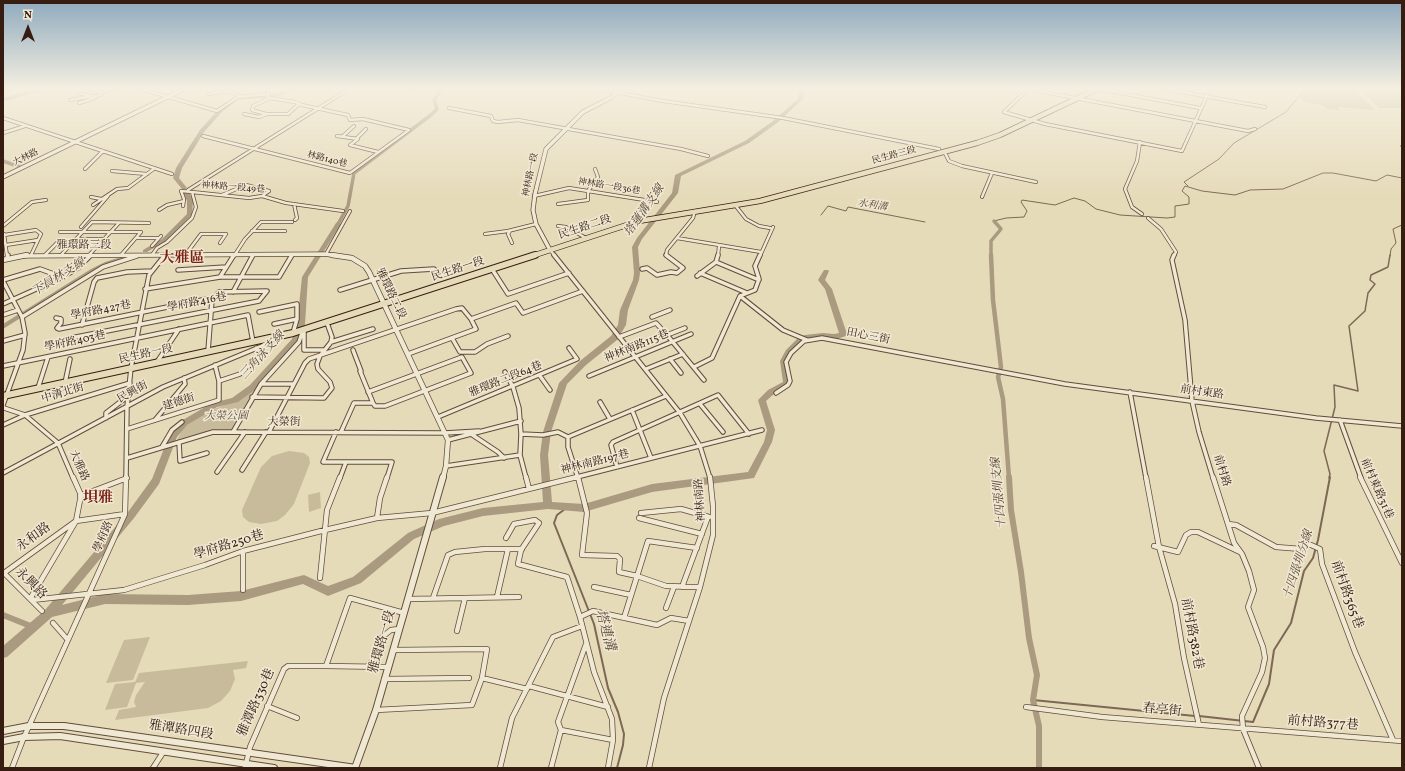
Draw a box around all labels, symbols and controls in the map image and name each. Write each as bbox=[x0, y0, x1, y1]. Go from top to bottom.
north arrow bbox=[8, 8, 48, 48]
text: N bbox=[24, 8, 32, 23]
street label: 民生路三段 bbox=[871, 145, 917, 167]
street label: 大林路 bbox=[11, 147, 41, 169]
street label: 林路140巷 bbox=[306, 150, 348, 170]
street label: 神林路一段 bbox=[521, 152, 541, 198]
street label: 神林路一段36巷 bbox=[577, 177, 641, 197]
street label: 神林路一段49巷 bbox=[201, 180, 265, 196]
water label: 塔蓮溝支線 bbox=[622, 182, 668, 240]
water label: 水利溝 bbox=[856, 198, 888, 214]
street label: 民生路二段 bbox=[557, 213, 613, 243]
street label: 雅環路三段 bbox=[57, 239, 111, 253]
district label: 大雅區 bbox=[160, 250, 204, 268]
street label: 民生路一段 bbox=[430, 255, 486, 285]
water label: 下員林支線 bbox=[30, 256, 88, 300]
street label: 雅環路二段 bbox=[372, 266, 408, 322]
street label: 學府路416巷 bbox=[166, 291, 228, 315]
street label: 學府路427巷 bbox=[70, 299, 132, 323]
street label: 田心三街 bbox=[845, 326, 891, 348]
street label: 神林南路115巷 bbox=[603, 328, 671, 366]
street label: 學府路403巷 bbox=[43, 329, 107, 355]
water label: 三角泳支線 bbox=[238, 329, 288, 383]
street label: 民生路一段 bbox=[118, 343, 174, 367]
street label: 雅環路二段64巷 bbox=[467, 359, 545, 401]
street label: 民興街 bbox=[115, 379, 151, 407]
street label: 中清北街 bbox=[40, 381, 86, 407]
street label: 前村東路 bbox=[1179, 383, 1225, 403]
street label: 建德街 bbox=[161, 392, 197, 414]
park label: 大榮公園 bbox=[204, 410, 248, 424]
street label: 大榮街 bbox=[268, 416, 300, 430]
street label: 大雅路 bbox=[65, 448, 91, 484]
street label: 神林南路197巷 bbox=[559, 448, 631, 478]
street label: 前村路 bbox=[1210, 453, 1232, 489]
water label: 十四張圳支線 bbox=[990, 457, 1010, 529]
street label: 前村東路31巷 bbox=[1357, 457, 1395, 521]
street label: 神林南路 bbox=[693, 478, 709, 522]
district label: 垻雅 bbox=[83, 490, 113, 508]
street label: 學府路 bbox=[91, 519, 117, 555]
street label: 永和路 bbox=[14, 520, 54, 556]
street label: 學府路250巷 bbox=[192, 528, 266, 564]
water label: 十四張圳分線 bbox=[1281, 529, 1317, 601]
street label: 前村路365巷 bbox=[1326, 559, 1366, 631]
street label: 永興路 bbox=[11, 565, 49, 603]
street label: 前村路382巷 bbox=[1176, 597, 1206, 671]
water label: 塔連溝 bbox=[590, 608, 618, 652]
street label: 雅環路一段 bbox=[367, 609, 399, 675]
street label: 雅潭路330巷 bbox=[235, 667, 279, 739]
street label: 春亭街 bbox=[1142, 702, 1182, 720]
street label: 前村路377巷 bbox=[1287, 714, 1359, 734]
street label: 雅潭路四段 bbox=[148, 718, 214, 744]

